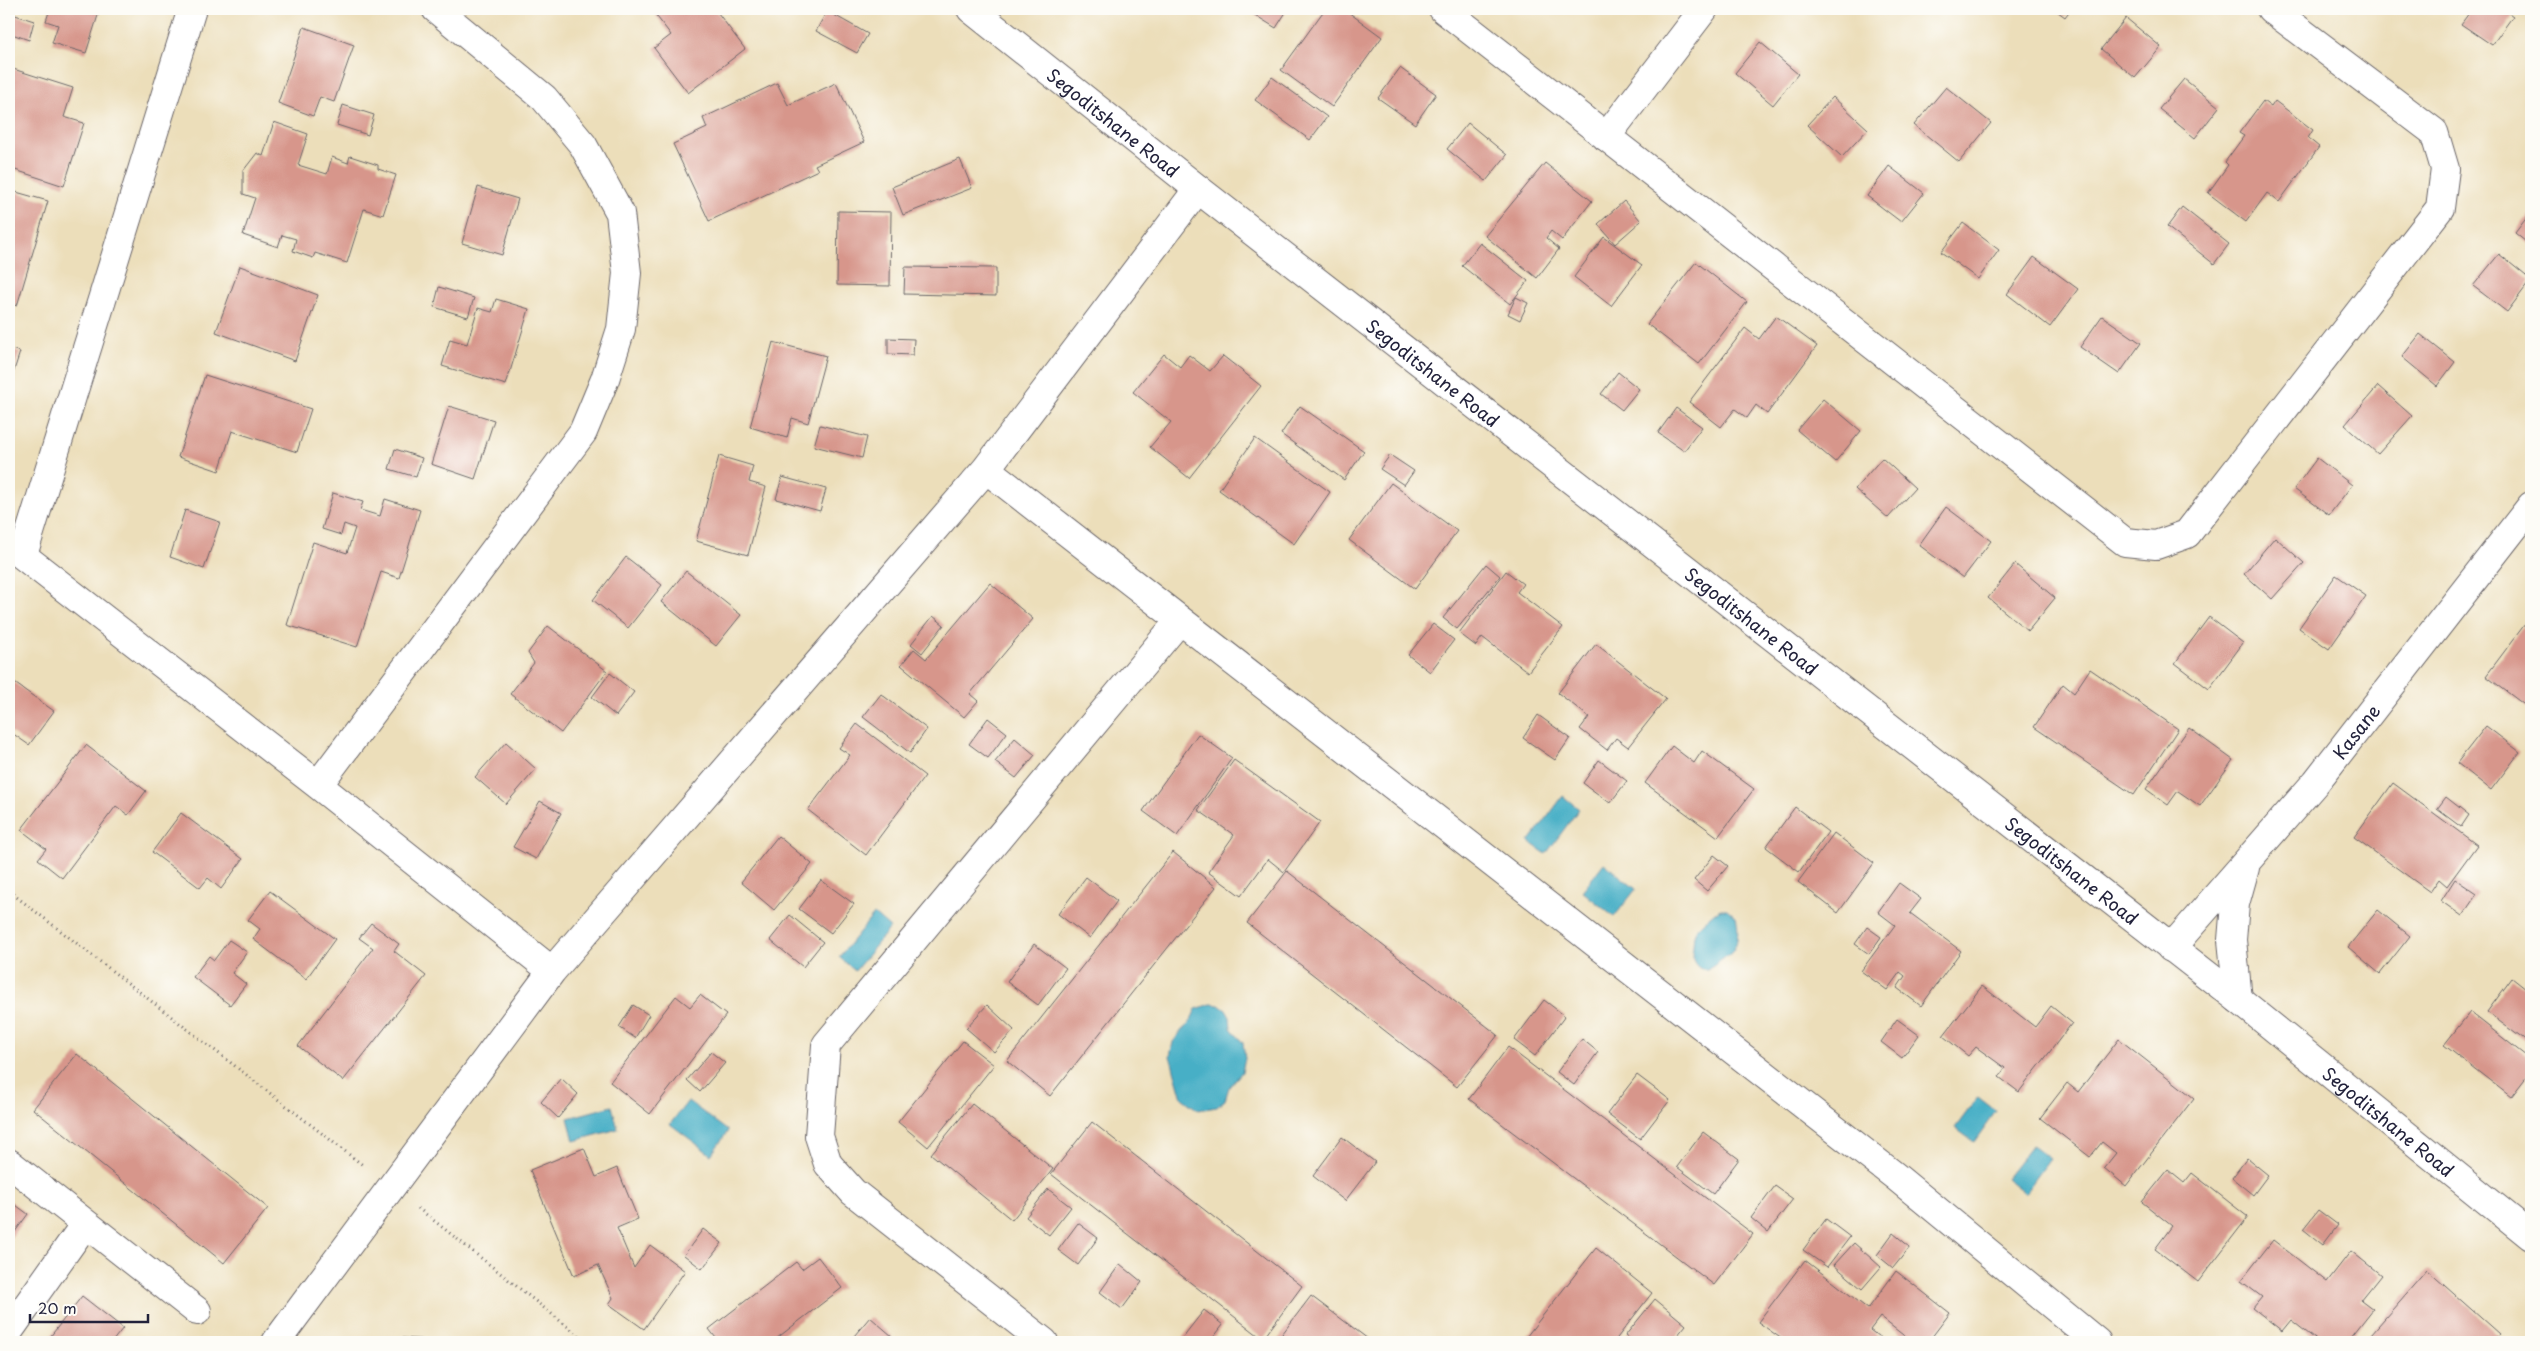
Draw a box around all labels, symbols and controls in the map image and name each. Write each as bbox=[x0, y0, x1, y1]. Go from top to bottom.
street label: Segoditshane Road bbox=[1042, 61, 1186, 183]
street label: Segoditshane Road bbox=[1361, 312, 1506, 433]
street label: Segoditshane Road bbox=[1680, 560, 1824, 681]
street label: Kasane bbox=[2326, 698, 2386, 764]
street label: Segoditshane Road bbox=[2000, 809, 2145, 931]
street label: Segoditshane Road bbox=[2317, 1059, 2461, 1183]
scale bar bbox=[30, 1291, 148, 1323]
text: 20 m bbox=[38, 1296, 77, 1319]

